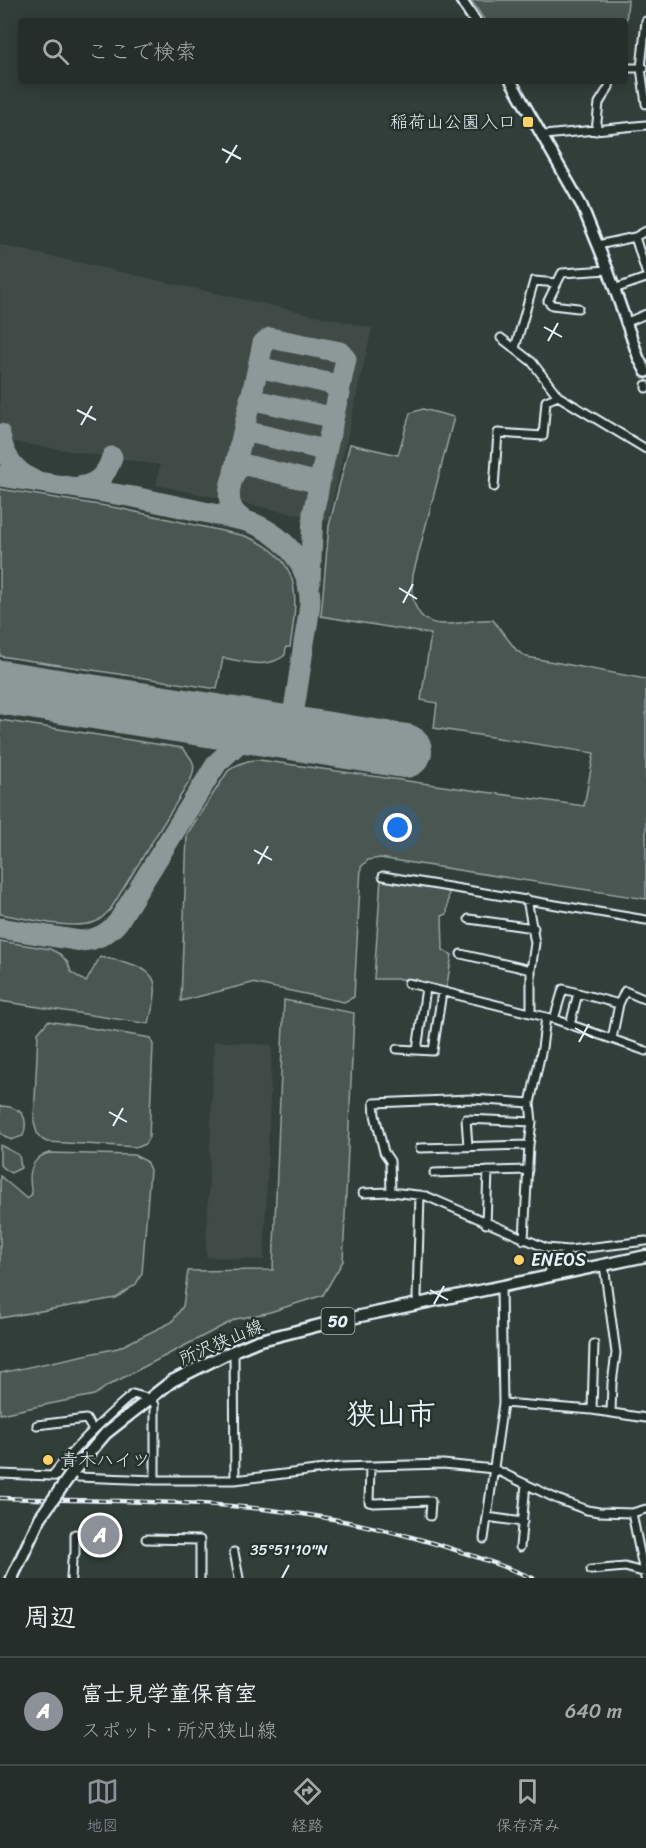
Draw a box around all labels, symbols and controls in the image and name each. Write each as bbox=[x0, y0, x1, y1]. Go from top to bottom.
search box bbox=[18, 18, 628, 84]
text: ここで検索 bbox=[87, 32, 197, 71]
icon: search bbox=[39, 35, 72, 68]
place label: 稲荷山公園入口 bbox=[390, 106, 516, 138]
marker: 稲荷山公園入口 bbox=[521, 115, 535, 129]
your location bbox=[383, 813, 412, 842]
place label: ENEOS bbox=[531, 1244, 586, 1276]
marker: ENEOS bbox=[512, 1253, 526, 1267]
road number: 50 bbox=[322, 1308, 354, 1334]
street label: 所沢狭山線 bbox=[173, 1310, 269, 1374]
district label: 狭山市 bbox=[346, 1387, 436, 1441]
place label: 青木ハイツ bbox=[60, 1444, 150, 1476]
marker: 青木ハイツ bbox=[41, 1453, 55, 1467]
pin: A bbox=[80, 1512, 120, 1558]
text: 35°51'10"N bbox=[250, 1537, 328, 1563]
text: 周辺 bbox=[24, 1594, 76, 1640]
text: 富士見学童保育室 bbox=[81, 1674, 257, 1713]
text: A bbox=[37, 1694, 50, 1729]
text: 640 m bbox=[565, 1694, 622, 1729]
text: スポット · 所沢狭山線 bbox=[81, 1713, 277, 1748]
tab: 地図 bbox=[86, 1775, 119, 1840]
tab: 経路 bbox=[291, 1775, 324, 1840]
tab: 保存済み bbox=[496, 1775, 560, 1840]

